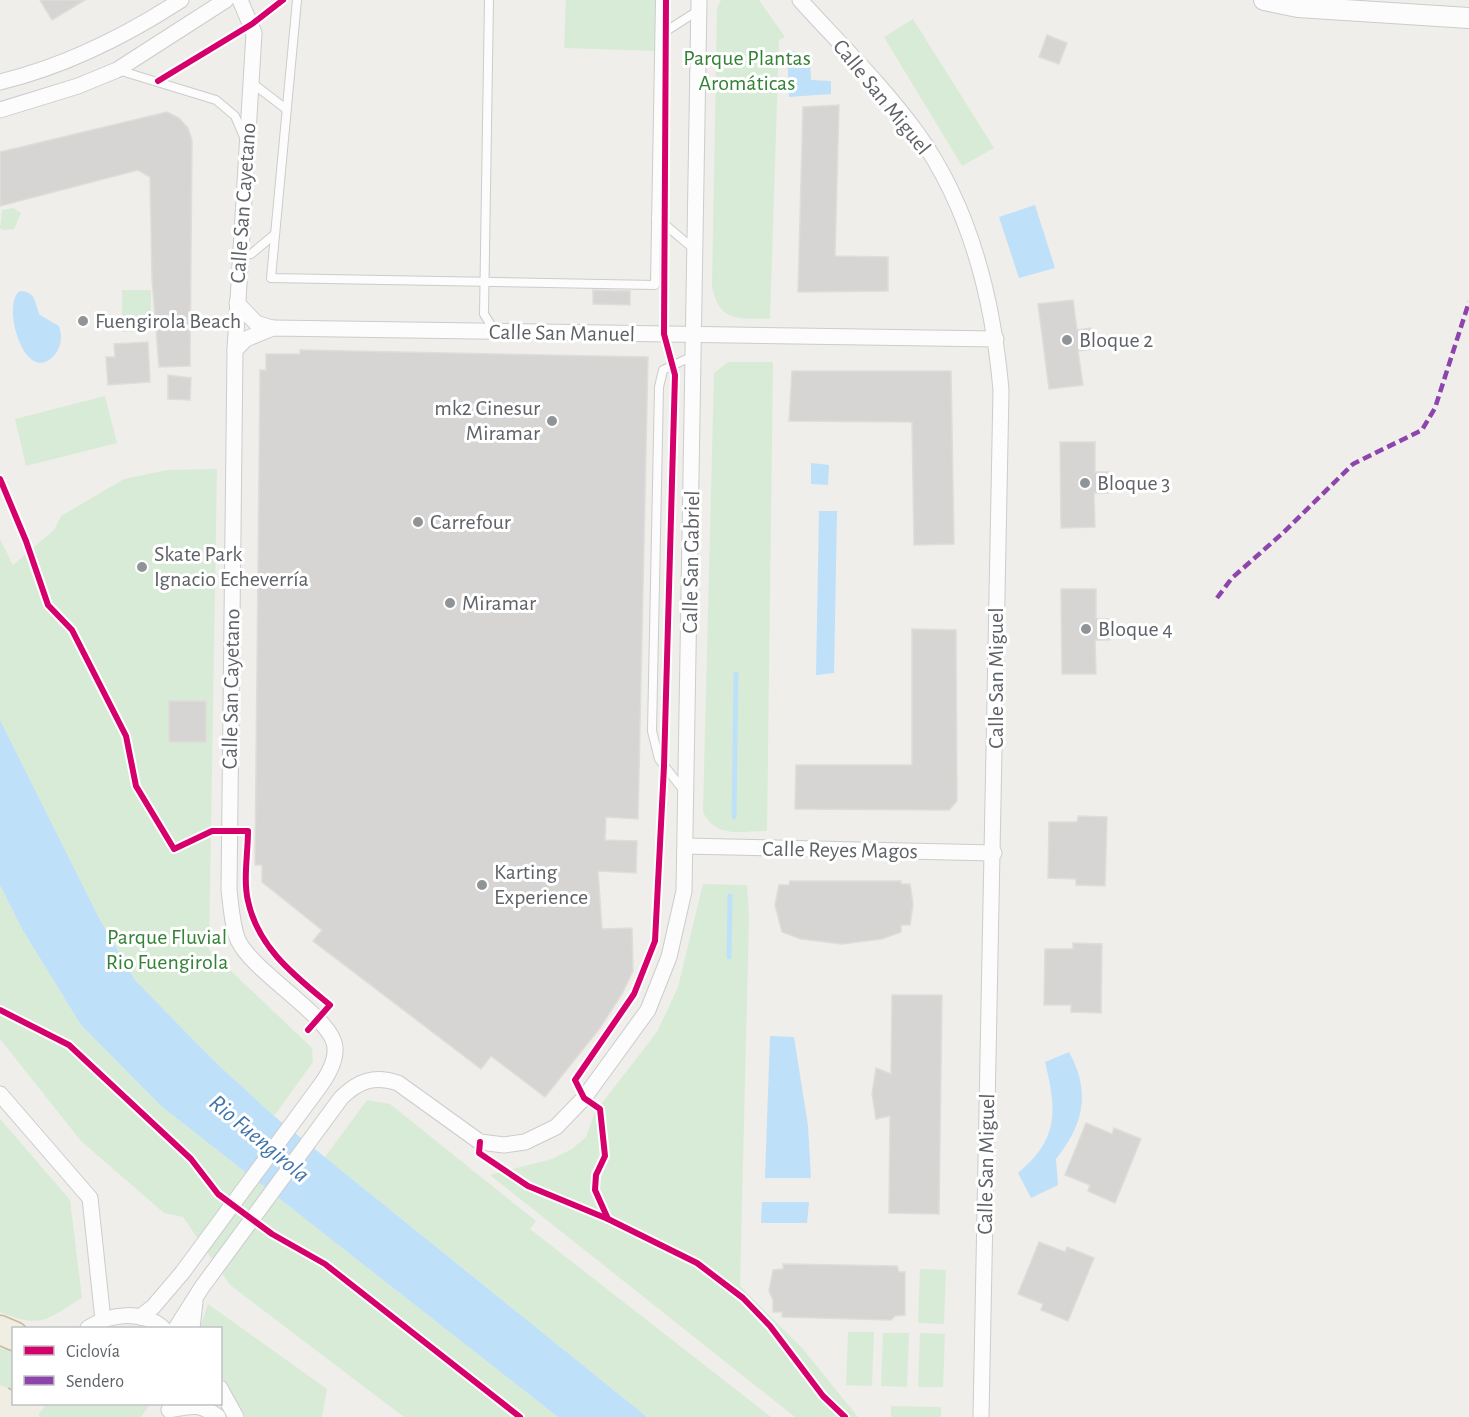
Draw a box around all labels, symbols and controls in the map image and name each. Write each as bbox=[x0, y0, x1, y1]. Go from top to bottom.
street label: Calle San Miguel bbox=[829, 35, 935, 159]
park label: Parque Plantas Aromáticas bbox=[683, 47, 811, 94]
street label: Calle San Cayetano bbox=[226, 122, 260, 284]
place label: Fuengirola Beach bbox=[95, 310, 241, 332]
marker: Fuengirola Beach bbox=[76, 314, 90, 328]
street label: Calle San Manuel bbox=[489, 321, 635, 345]
place label: Bloque 2 bbox=[1079, 329, 1153, 351]
marker: Bloque 2 bbox=[1060, 333, 1074, 347]
place label: mk2 Cinesur Miramar bbox=[434, 397, 540, 444]
marker: mk2 Cinesur Miramar bbox=[545, 414, 559, 428]
place label: Bloque 3 bbox=[1097, 472, 1170, 494]
marker: Bloque 3 bbox=[1078, 476, 1092, 490]
street label: Calle San Gabriel bbox=[679, 490, 703, 634]
place label: Carrefour bbox=[430, 511, 511, 533]
marker: Carrefour bbox=[411, 515, 425, 529]
place label: Skate Park Ignacio Echeverría bbox=[154, 543, 309, 590]
marker: Skate Park Ignacio Echeverría bbox=[135, 560, 149, 574]
place label: Miramar bbox=[462, 592, 536, 614]
marker: Miramar bbox=[443, 596, 457, 610]
street label: Calle San Miguel bbox=[985, 607, 1007, 749]
street label: Calle San Cayetano bbox=[219, 608, 243, 770]
place label: Bloque 4 bbox=[1098, 618, 1173, 640]
marker: Bloque 4 bbox=[1079, 622, 1093, 636]
street label: Calle Reyes Magos bbox=[762, 838, 918, 862]
place label: Karting Experience bbox=[494, 861, 588, 908]
marker: Karting Experience bbox=[475, 878, 489, 892]
park label: Parque Fluvial Rio Fuengirola bbox=[106, 926, 228, 973]
water label: Rio Fuengirola bbox=[205, 1091, 313, 1187]
street label: Calle San Miguel bbox=[974, 1093, 998, 1235]
legend bbox=[12, 1327, 222, 1405]
text: Ciclovía bbox=[66, 1343, 120, 1361]
text: Sendero bbox=[66, 1373, 124, 1391]

